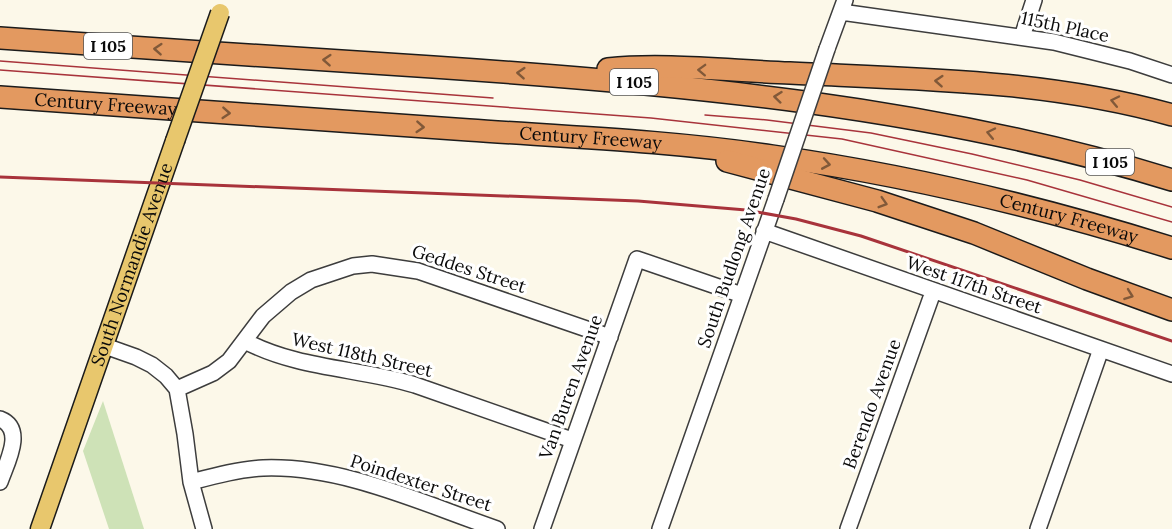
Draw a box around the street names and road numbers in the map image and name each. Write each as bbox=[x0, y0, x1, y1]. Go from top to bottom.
street label: 115th Place bbox=[1019, 6, 1112, 47]
road number: I 105 bbox=[84, 33, 132, 59]
road number: I 105 bbox=[610, 69, 658, 95]
street label: Century Freeway bbox=[34, 87, 178, 120]
street label: Century Freeway bbox=[519, 121, 663, 154]
road number: I 105 bbox=[1086, 149, 1134, 175]
street label: South Normandie Avenue bbox=[86, 159, 178, 369]
street label: South Budlong Avenue bbox=[692, 165, 775, 351]
street label: Century Freeway bbox=[997, 188, 1142, 248]
street label: Geddes Street bbox=[409, 239, 529, 298]
street label: West 117th Street bbox=[903, 251, 1045, 319]
street label: Van Buren Avenue bbox=[533, 311, 607, 463]
street label: West 118th Street bbox=[290, 327, 435, 382]
street label: Berendo Avenue bbox=[837, 336, 906, 472]
street label: Poindexter Street bbox=[347, 449, 495, 516]

